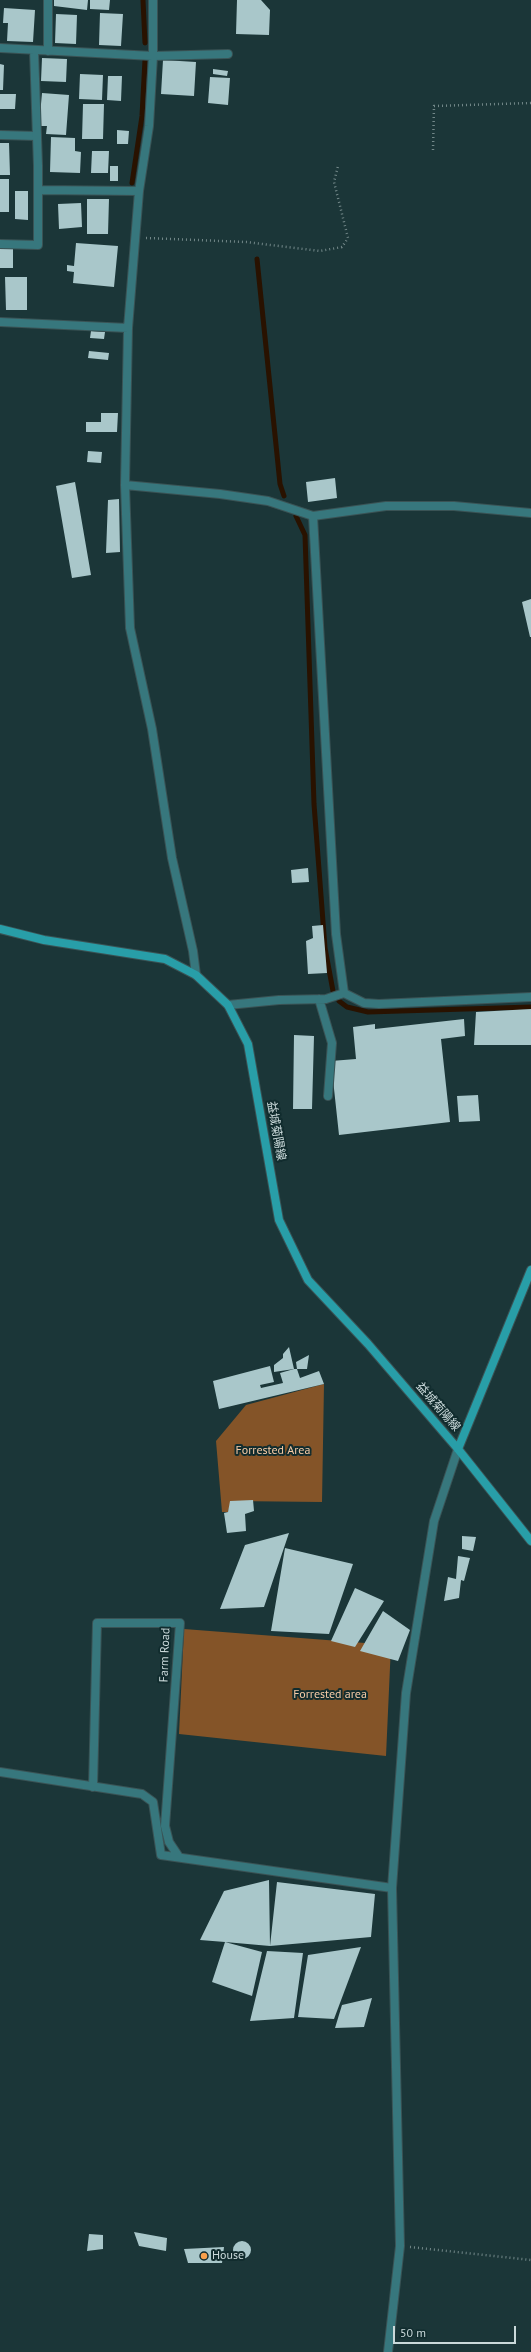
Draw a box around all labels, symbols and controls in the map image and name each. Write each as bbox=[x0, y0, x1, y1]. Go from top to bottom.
street label: 益城菊陽線 bbox=[264, 1100, 288, 1162]
street label: 益城菊陽線 bbox=[413, 1380, 463, 1434]
park label: Forrested Area bbox=[236, 1444, 310, 1458]
street label: Farm Road bbox=[157, 1627, 173, 1683]
park label: Forrested area bbox=[293, 1688, 367, 1702]
place label: House bbox=[212, 2249, 244, 2263]
marker: House bbox=[199, 2251, 209, 2261]
scale bar bbox=[395, 2318, 518, 2344]
text: 50 m bbox=[400, 2325, 426, 2340]

